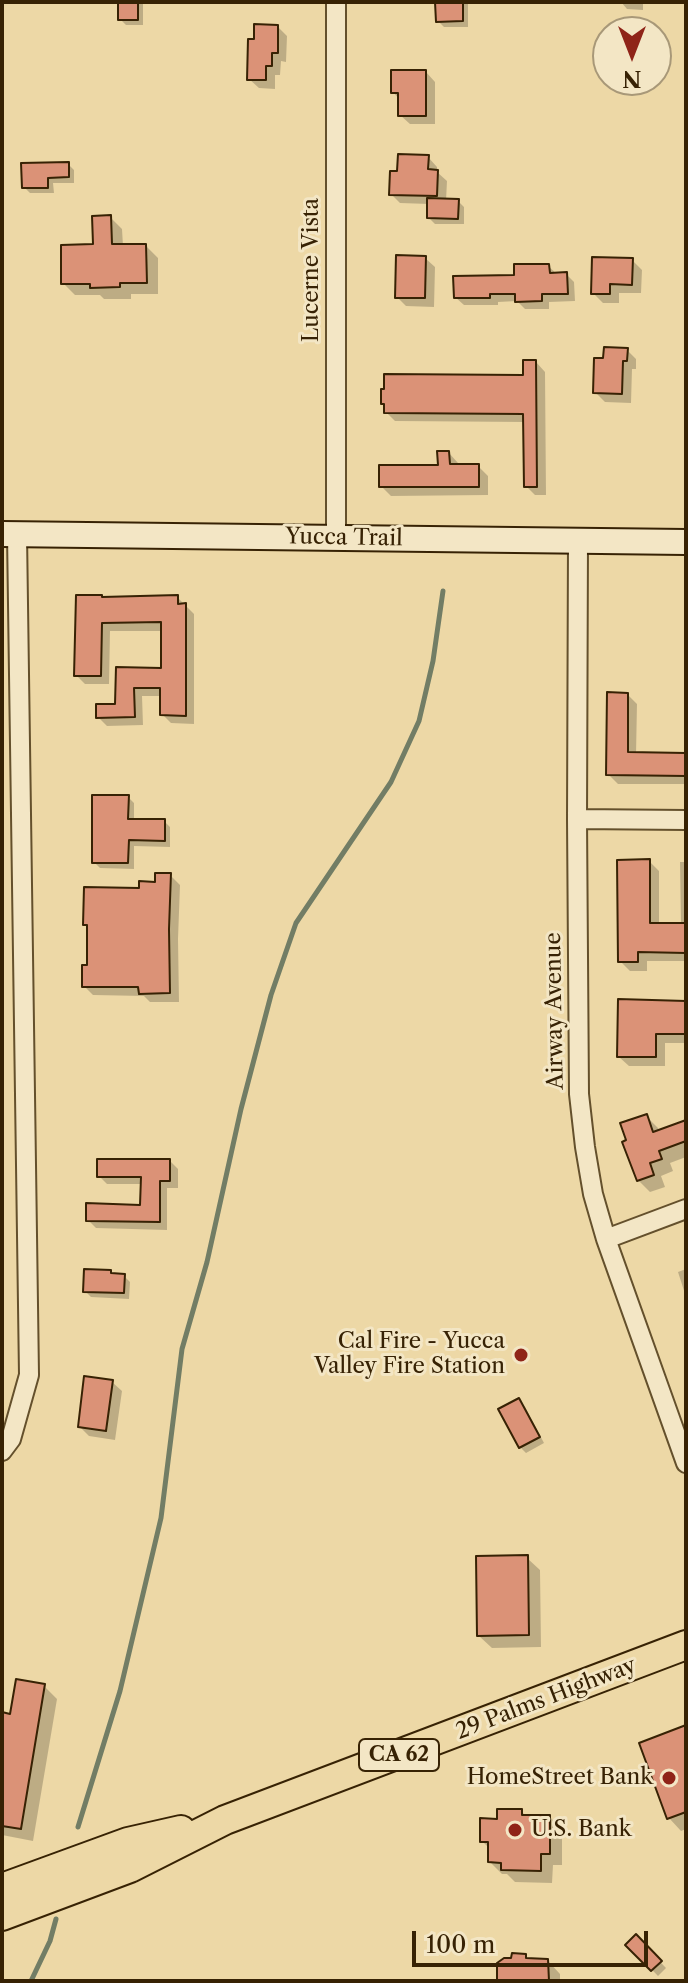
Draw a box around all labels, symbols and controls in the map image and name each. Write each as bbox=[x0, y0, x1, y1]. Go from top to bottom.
north arrow bbox=[592, 16, 672, 96]
text: N bbox=[622, 65, 642, 92]
street label: Lucerne Vista bbox=[299, 198, 325, 342]
street label: Yucca Trail bbox=[285, 524, 403, 552]
street label: Airway Avenue bbox=[540, 932, 570, 1090]
place label: Cal Fire - Yucca Valley Fire Station bbox=[314, 1329, 505, 1380]
marker: Cal Fire - Yucca Valley Fire Station bbox=[512, 1346, 530, 1364]
street label: 29 Palms Highway bbox=[452, 1652, 640, 1746]
road number: CA 62 bbox=[359, 1739, 439, 1771]
place label: HomeStreet Bank bbox=[467, 1765, 653, 1791]
marker: HomeStreet Bank bbox=[660, 1769, 678, 1787]
place label: U.S. Bank bbox=[531, 1817, 631, 1843]
marker: U.S. Bank bbox=[506, 1821, 524, 1839]
scale bar bbox=[416, 1915, 652, 1965]
text: 100 m bbox=[426, 1930, 495, 1959]

